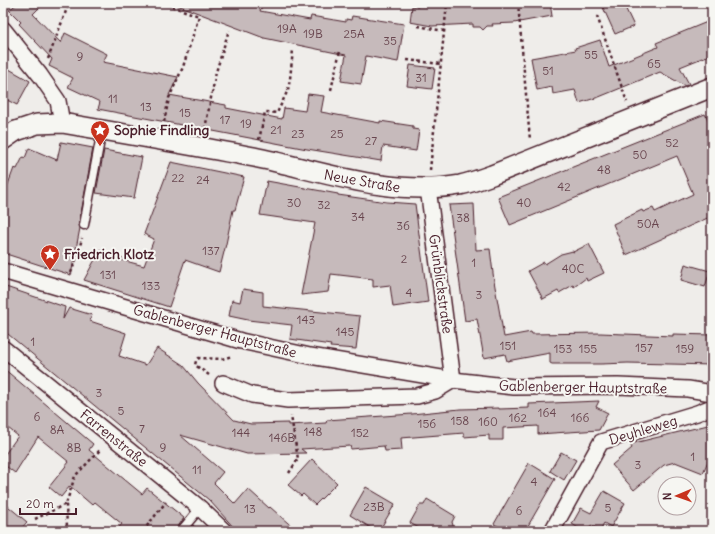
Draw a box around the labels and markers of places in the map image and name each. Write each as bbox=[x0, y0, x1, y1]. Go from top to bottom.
place icon: Sophie Findling bbox=[89, 119, 111, 147]
place label: Sophie Findling bbox=[114, 121, 209, 139]
place icon: Friedrich Klotz bbox=[39, 243, 61, 271]
place label: Friedrich Klotz bbox=[64, 245, 155, 263]

